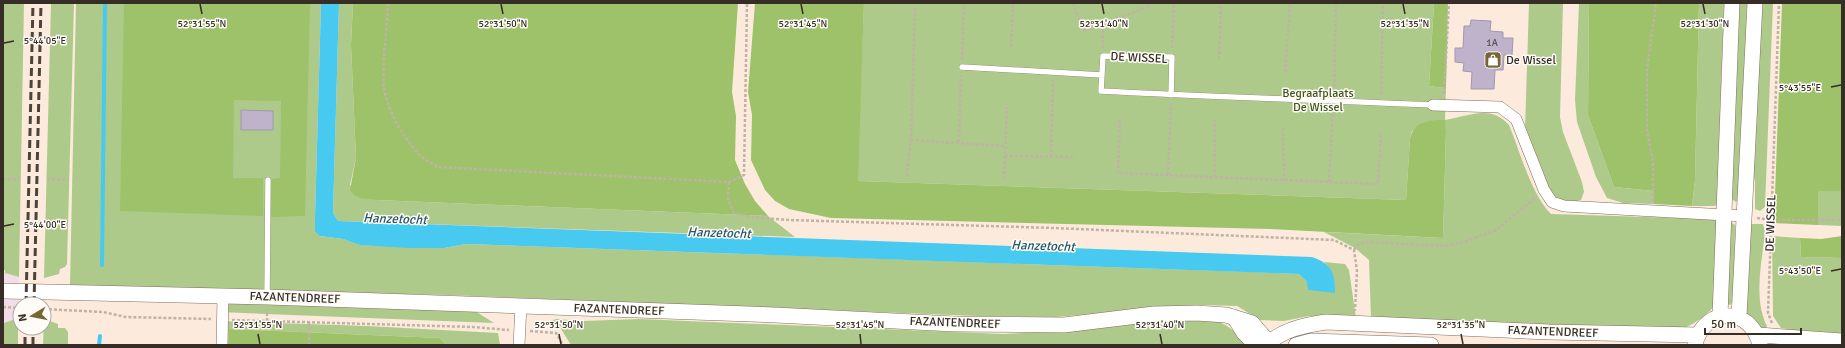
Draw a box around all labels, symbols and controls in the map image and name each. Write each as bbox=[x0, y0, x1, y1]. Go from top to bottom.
text: 52°31'55"N bbox=[178, 18, 226, 30]
text: 52°31'50"N bbox=[479, 18, 527, 30]
text: 52°31'45"N bbox=[779, 18, 827, 30]
text: 52°31'40"N bbox=[1080, 18, 1128, 30]
text: 52°31'35"N bbox=[1381, 18, 1429, 30]
text: 52°31'30"N bbox=[1681, 18, 1729, 30]
text: 5°44'05"E bbox=[24, 35, 66, 47]
house number: 1A bbox=[1486, 37, 1498, 49]
street label: DE WISSEL bbox=[1110, 49, 1168, 67]
shop icon: De Wissel bbox=[1483, 50, 1503, 70]
place label: De Wissel bbox=[1506, 53, 1556, 68]
text: 5°43'55"E bbox=[1779, 82, 1821, 94]
park label: Begraafplaats De Wissel bbox=[1282, 86, 1354, 115]
street label: DE WISSEL bbox=[1763, 194, 1779, 252]
water label: Hanzetocht bbox=[363, 210, 428, 228]
text: 5°44'00"E bbox=[24, 219, 66, 231]
water label: Hanzetocht bbox=[687, 224, 752, 242]
water label: Hanzetocht bbox=[1011, 237, 1076, 255]
text: 5°43'50"E bbox=[1779, 265, 1821, 277]
street label: FAZANTENDREEF bbox=[249, 289, 341, 307]
north arrow bbox=[12, 296, 52, 336]
street label: FAZANTENDREEF bbox=[573, 301, 665, 319]
scale bar bbox=[1705, 310, 1801, 336]
text: N bbox=[16, 313, 30, 323]
street label: FAZANTENDREEF bbox=[909, 314, 1001, 332]
text: 50 m bbox=[1711, 317, 1736, 332]
text: 52°31'55"N bbox=[234, 319, 282, 331]
text: 52°31'50"N bbox=[535, 319, 583, 331]
text: 52°31'45"N bbox=[836, 319, 884, 331]
text: 52°31'40"N bbox=[1136, 319, 1184, 331]
text: 52°31'35"N bbox=[1437, 319, 1485, 331]
street label: FAZANTENDREEF bbox=[1507, 323, 1599, 341]

